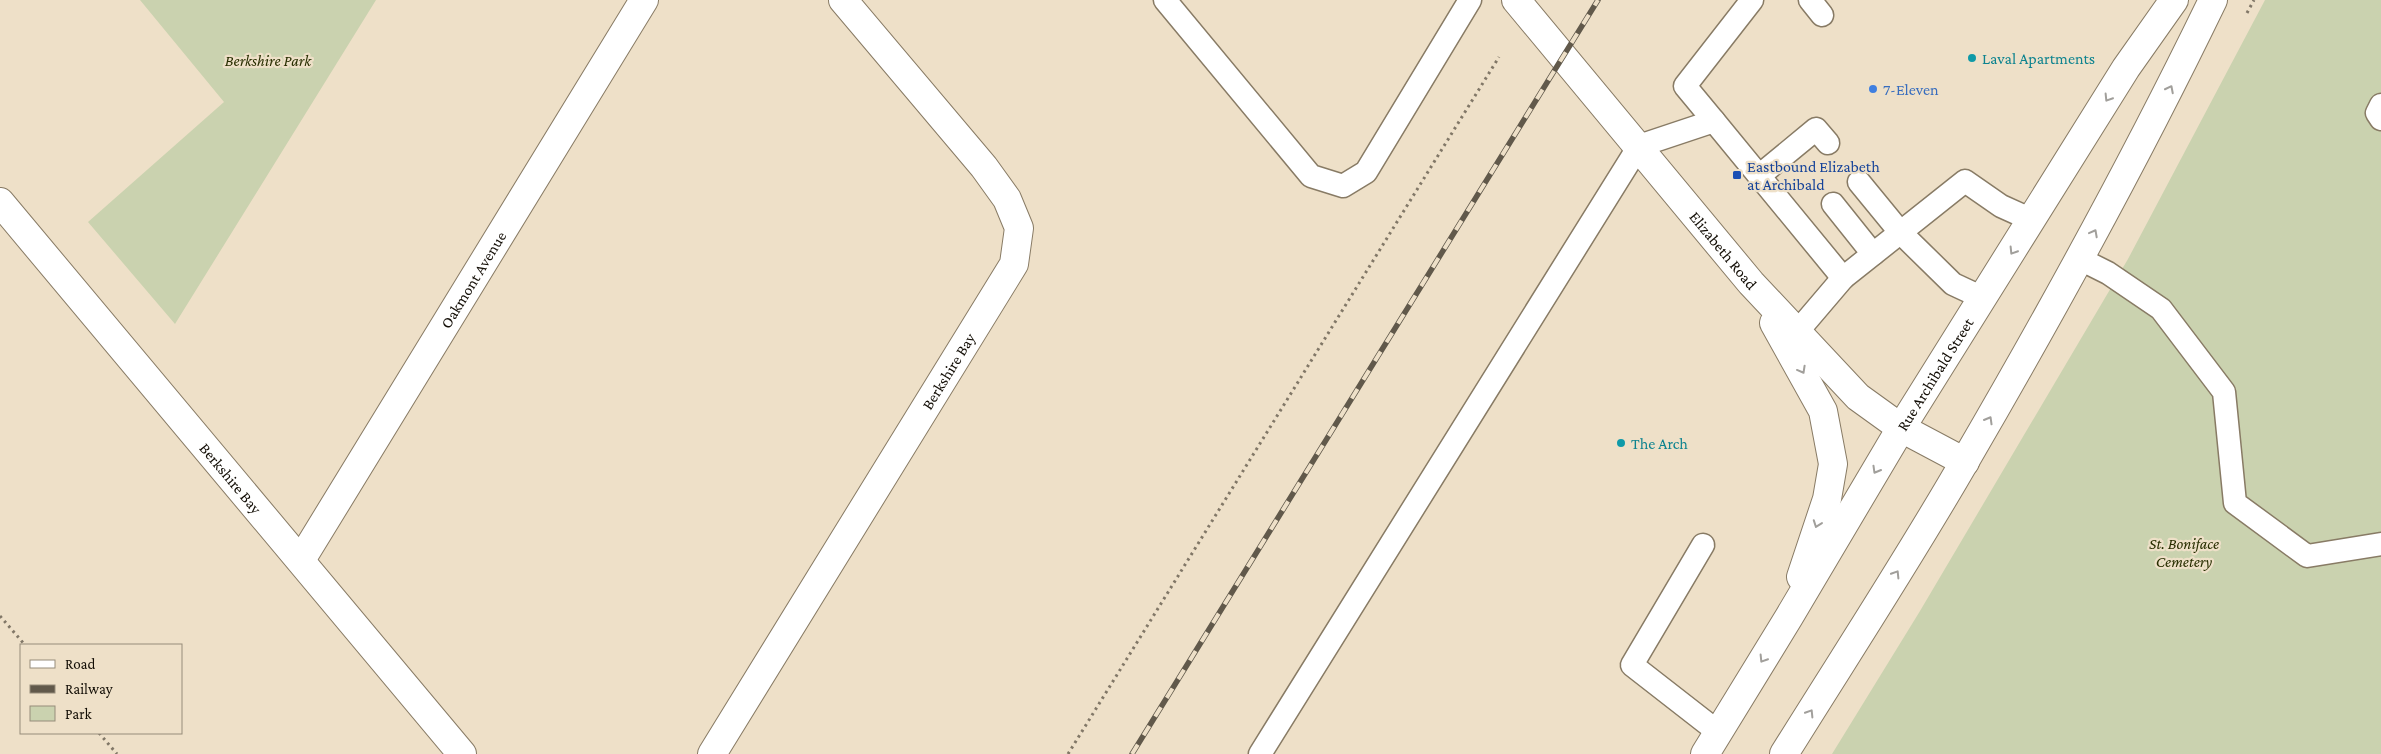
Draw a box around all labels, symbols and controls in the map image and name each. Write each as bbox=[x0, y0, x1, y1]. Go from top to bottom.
place label: Laval Apartments bbox=[1982, 50, 2095, 68]
park label: Berkshire Park bbox=[225, 52, 312, 69]
marker: Laval Apartments bbox=[1966, 52, 1978, 64]
place label: 7-Eleven bbox=[1883, 81, 1939, 98]
marker: 7-Eleven bbox=[1867, 83, 1879, 95]
one-way arrow bbox=[2164, 85, 2174, 94]
one-way arrow bbox=[2104, 93, 2114, 102]
place label: Eastbound Elizabeth at Archibald bbox=[1747, 158, 1880, 193]
marker: Eastbound Elizabeth at Archibald bbox=[1731, 169, 1743, 181]
street label: Elizabeth Road bbox=[1686, 208, 1761, 293]
street label: Oakmont Avenue bbox=[437, 228, 509, 331]
one-way arrow bbox=[2088, 229, 2098, 238]
one-way arrow bbox=[2009, 246, 2019, 255]
street label: Rue Archibald Street bbox=[1893, 314, 1977, 434]
street label: Berkshire Bay bbox=[918, 329, 979, 412]
one-way arrow bbox=[1795, 365, 1805, 374]
one-way arrow bbox=[1982, 416, 1992, 425]
place label: The Arch bbox=[1631, 435, 1688, 452]
marker: The Arch bbox=[1615, 437, 1627, 449]
street label: Berkshire Bay bbox=[197, 439, 266, 518]
one-way arrow bbox=[1873, 465, 1883, 474]
one-way arrow bbox=[1813, 520, 1823, 528]
park label: St. Boniface Cemetery bbox=[2149, 535, 2219, 571]
one-way arrow bbox=[1889, 571, 1899, 580]
legend bbox=[20, 644, 182, 734]
one-way arrow bbox=[1760, 653, 1770, 662]
text: Road bbox=[65, 656, 96, 672]
text: Railway bbox=[65, 681, 113, 698]
text: Park bbox=[65, 706, 92, 722]
one-way arrow bbox=[1804, 709, 1813, 718]

